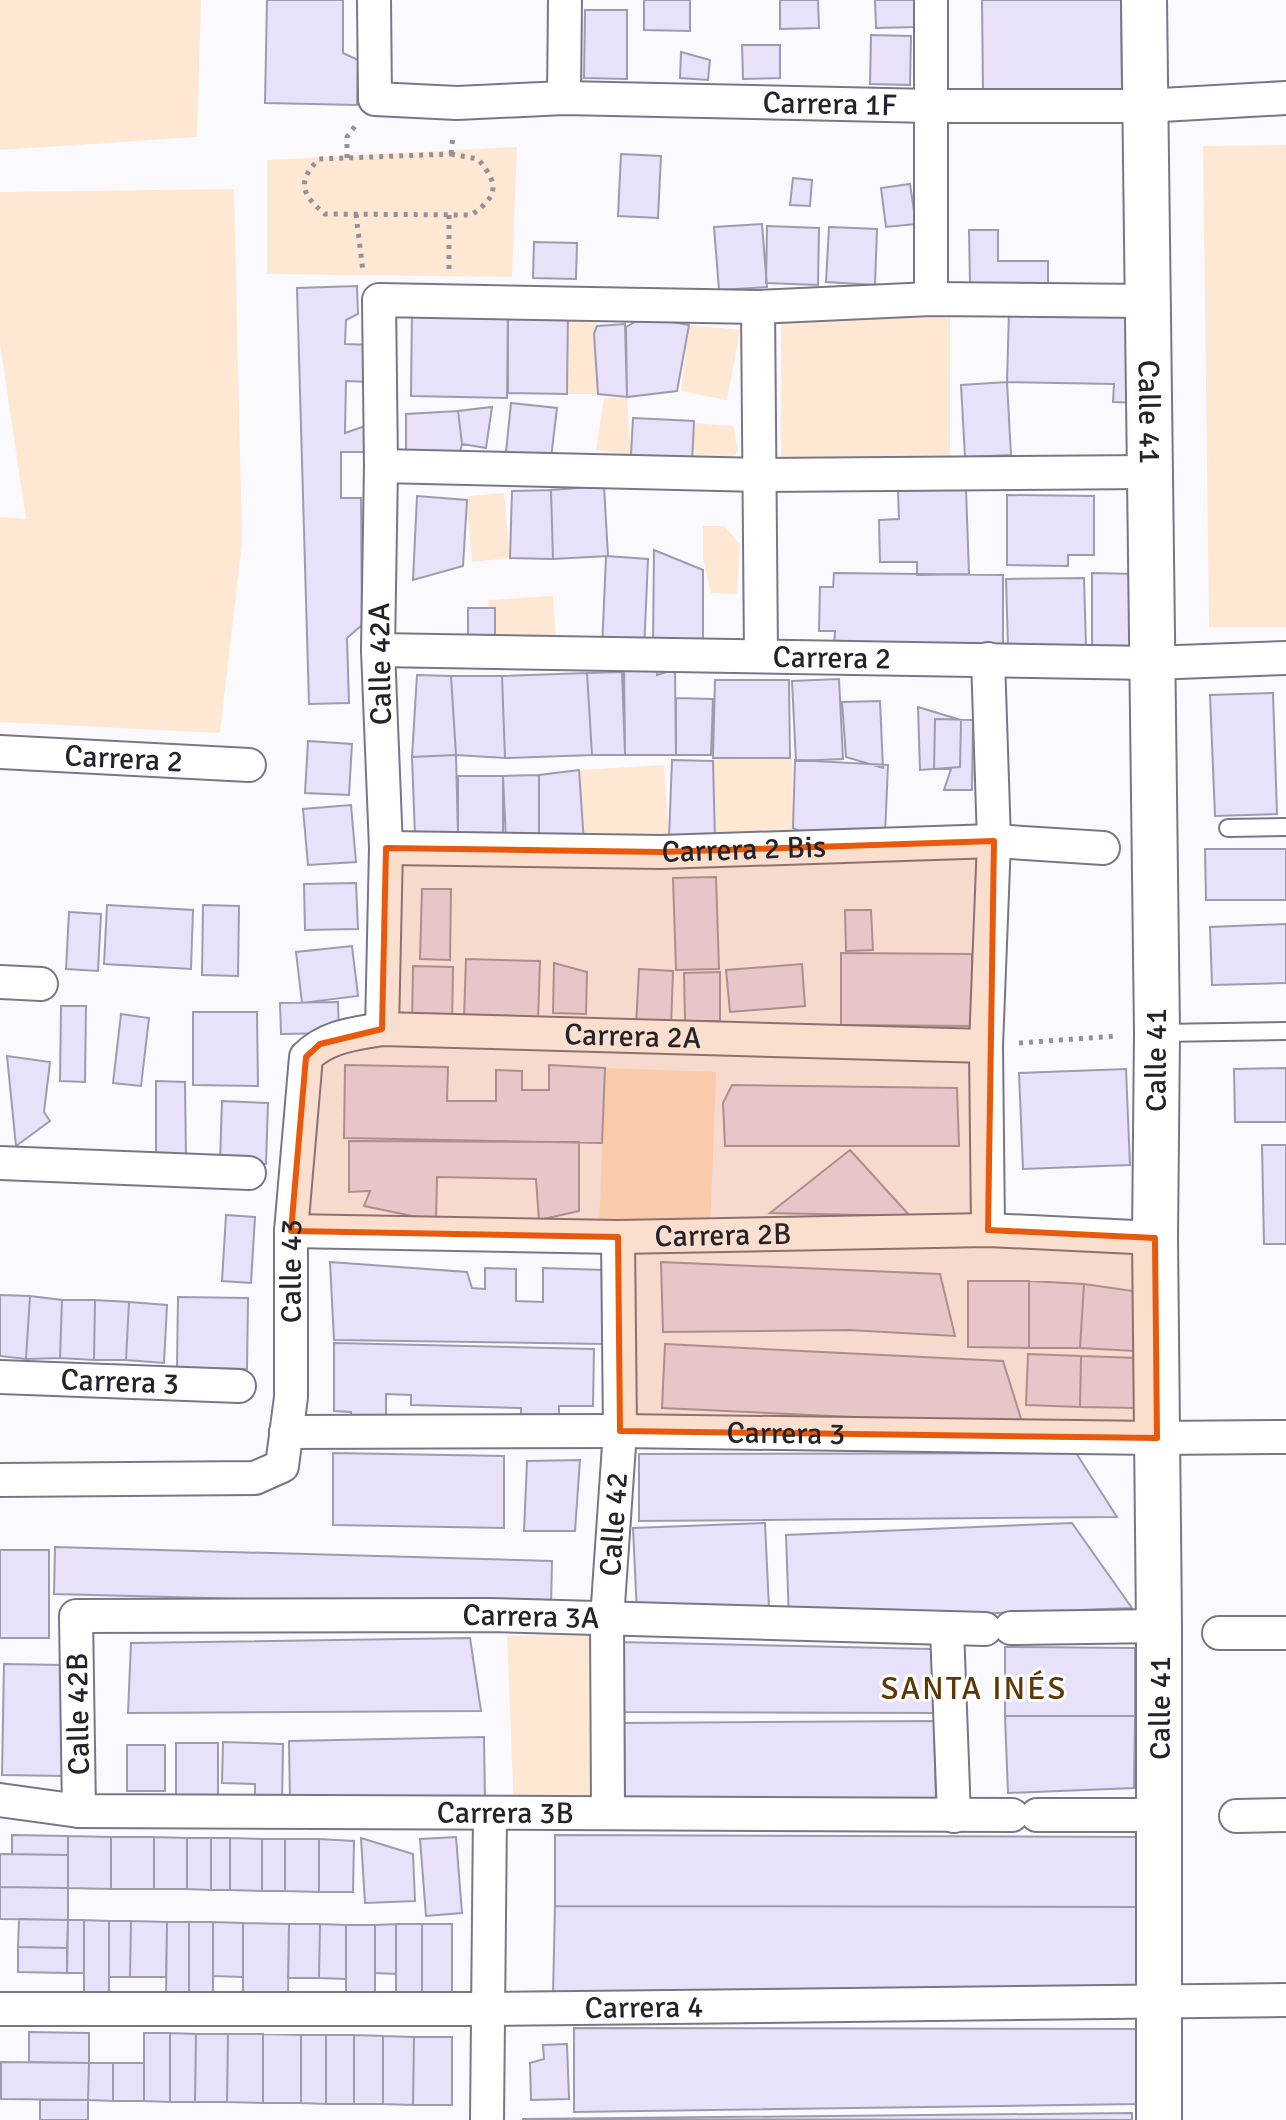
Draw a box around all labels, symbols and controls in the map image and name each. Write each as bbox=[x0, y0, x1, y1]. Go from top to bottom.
street label: Carrera 1F bbox=[762, 84, 897, 124]
street label: Calle 41 bbox=[1130, 360, 1168, 464]
street label: Calle 42A bbox=[361, 602, 400, 726]
street label: Carrera 2 bbox=[772, 639, 892, 678]
street label: Carrera 2 bbox=[64, 737, 184, 781]
street label: Carrera 2 Bis bbox=[661, 829, 827, 871]
street label: Calle 41 bbox=[1138, 1008, 1175, 1112]
street label: Carrera 2A bbox=[564, 1016, 702, 1057]
street label: Carrera 2B bbox=[654, 1216, 792, 1255]
street label: Calle 43 bbox=[273, 1218, 311, 1323]
street label: Carrera 3 bbox=[60, 1361, 180, 1403]
street label: Carrera 3 bbox=[726, 1414, 845, 1453]
street label: Calle 42 bbox=[592, 1471, 636, 1578]
street label: Carrera 3A bbox=[462, 1597, 600, 1637]
street label: Calle 42B bbox=[59, 1653, 98, 1775]
street label: Calle 41 bbox=[1142, 1656, 1179, 1760]
district label: SANTA INÉS bbox=[881, 1669, 1067, 1708]
street label: Carrera 3B bbox=[437, 1795, 574, 1832]
street label: Carrera 4 bbox=[585, 1989, 703, 2027]

